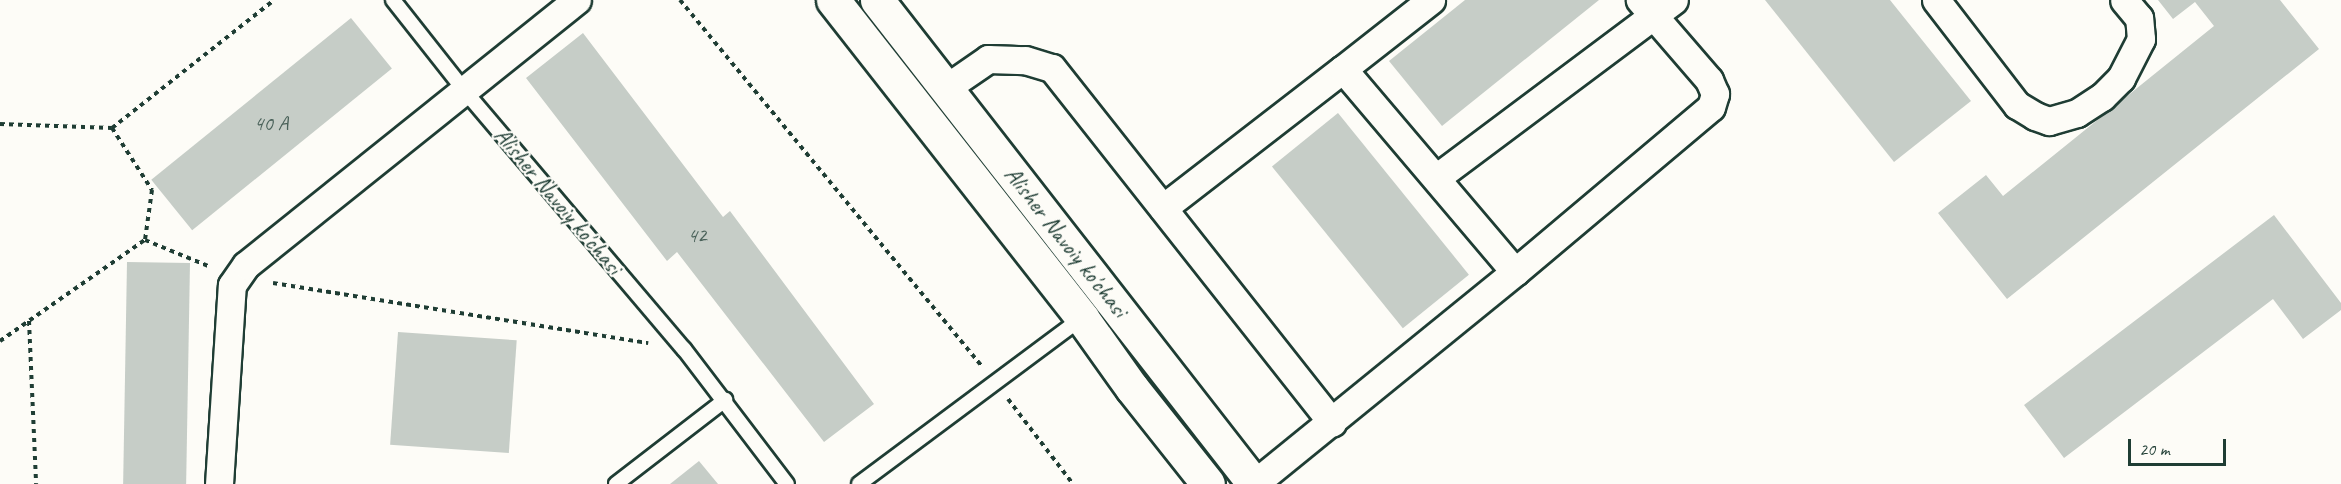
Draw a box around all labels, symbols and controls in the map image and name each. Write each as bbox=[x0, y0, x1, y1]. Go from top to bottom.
house number: 40 А bbox=[254, 110, 288, 136]
street label: Alisher Navoiy ko'chasi bbox=[488, 121, 628, 281]
street label: Alisher Navoiy ko'chasi bbox=[998, 161, 1134, 323]
house number: 42 bbox=[688, 222, 706, 248]
scale bar bbox=[2131, 427, 2228, 465]
text: 20 m bbox=[2139, 438, 2170, 460]

